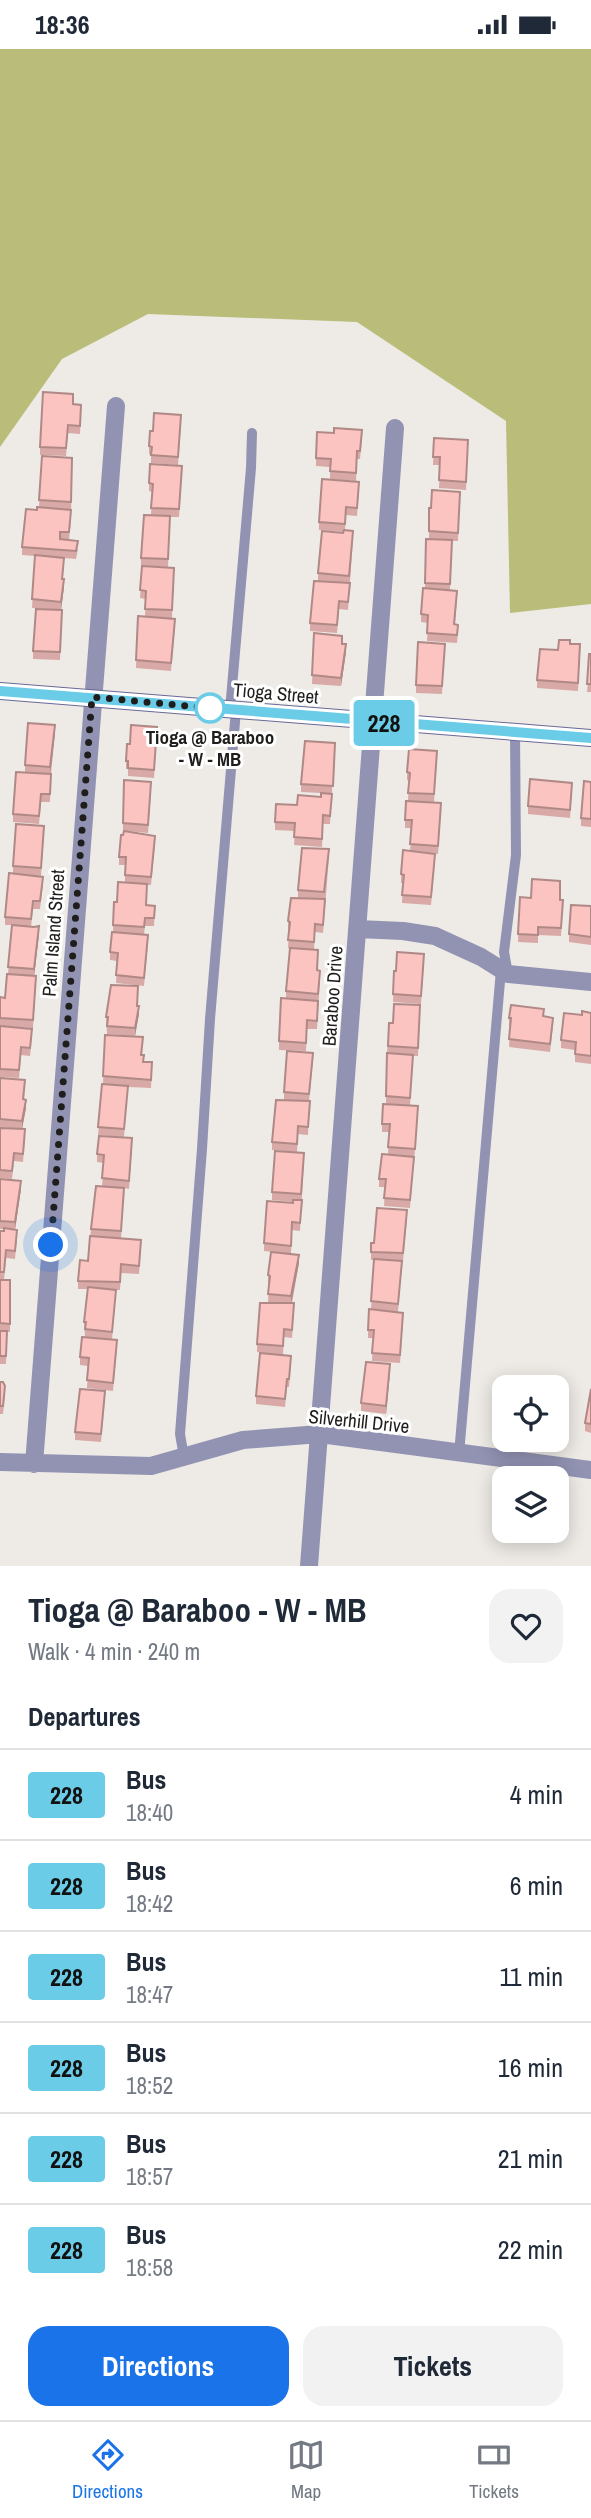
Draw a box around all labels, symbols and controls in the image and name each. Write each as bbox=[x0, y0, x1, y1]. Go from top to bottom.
text: 18:36 bbox=[35, 7, 90, 42]
street label: Tioga Street bbox=[232, 676, 320, 710]
marker: Tioga @ Baraboo - W - MB bbox=[195, 693, 225, 723]
line badge: 228 bbox=[344, 700, 424, 746]
text: 228 bbox=[368, 707, 400, 739]
place label: Tioga @ Baraboo - W - MB bbox=[146, 724, 274, 772]
street label: Palm Island Street bbox=[36, 868, 70, 997]
street label: Baraboo Drive bbox=[316, 945, 348, 1047]
your location bbox=[33, 1227, 68, 1262]
map controls bbox=[492, 1375, 569, 1543]
button: locate bbox=[492, 1375, 569, 1452]
street label: Silverhill Drive bbox=[307, 1403, 411, 1439]
button: layers bbox=[492, 1466, 569, 1543]
text: Tioga @ Baraboo - W - MB bbox=[28, 1588, 367, 1632]
button: heart bbox=[489, 1589, 563, 1663]
text: Walk · 4 min · 240 m bbox=[28, 1636, 200, 1667]
text: Departures bbox=[28, 1699, 141, 1734]
text: Bus bbox=[126, 1762, 166, 1797]
text: 4 min bbox=[510, 1777, 563, 1812]
text: 228 bbox=[50, 1779, 83, 1811]
text: 18:40 bbox=[126, 1797, 173, 1828]
text: Bus bbox=[126, 1853, 166, 1888]
text: 6 min bbox=[510, 1868, 563, 1903]
text: 228 bbox=[50, 1870, 83, 1902]
text: 18:42 bbox=[126, 1888, 173, 1919]
text: Bus bbox=[126, 1944, 166, 1979]
text: 11 min bbox=[499, 1959, 563, 1994]
text: 228 bbox=[50, 1961, 83, 1993]
text: 18:47 bbox=[126, 1979, 173, 2010]
text: Bus bbox=[126, 2035, 166, 2070]
text: 16 min bbox=[498, 2050, 563, 2085]
text: 228 bbox=[50, 2052, 83, 2084]
text: 18:52 bbox=[126, 2070, 173, 2101]
text: Bus bbox=[126, 2126, 166, 2161]
text: 21 min bbox=[498, 2141, 563, 2176]
text: 228 bbox=[50, 2143, 83, 2175]
text: 18:57 bbox=[126, 2161, 173, 2192]
text: Bus bbox=[126, 2217, 166, 2252]
text: 22 min bbox=[498, 2232, 563, 2267]
text: 228 bbox=[50, 2234, 83, 2266]
text: 18:58 bbox=[126, 2252, 173, 2283]
button: Directions bbox=[28, 2326, 289, 2406]
button: Tickets bbox=[303, 2326, 563, 2406]
tab: Directions bbox=[72, 2436, 143, 2504]
tab: Map bbox=[287, 2436, 325, 2504]
tab: Tickets bbox=[469, 2436, 519, 2504]

